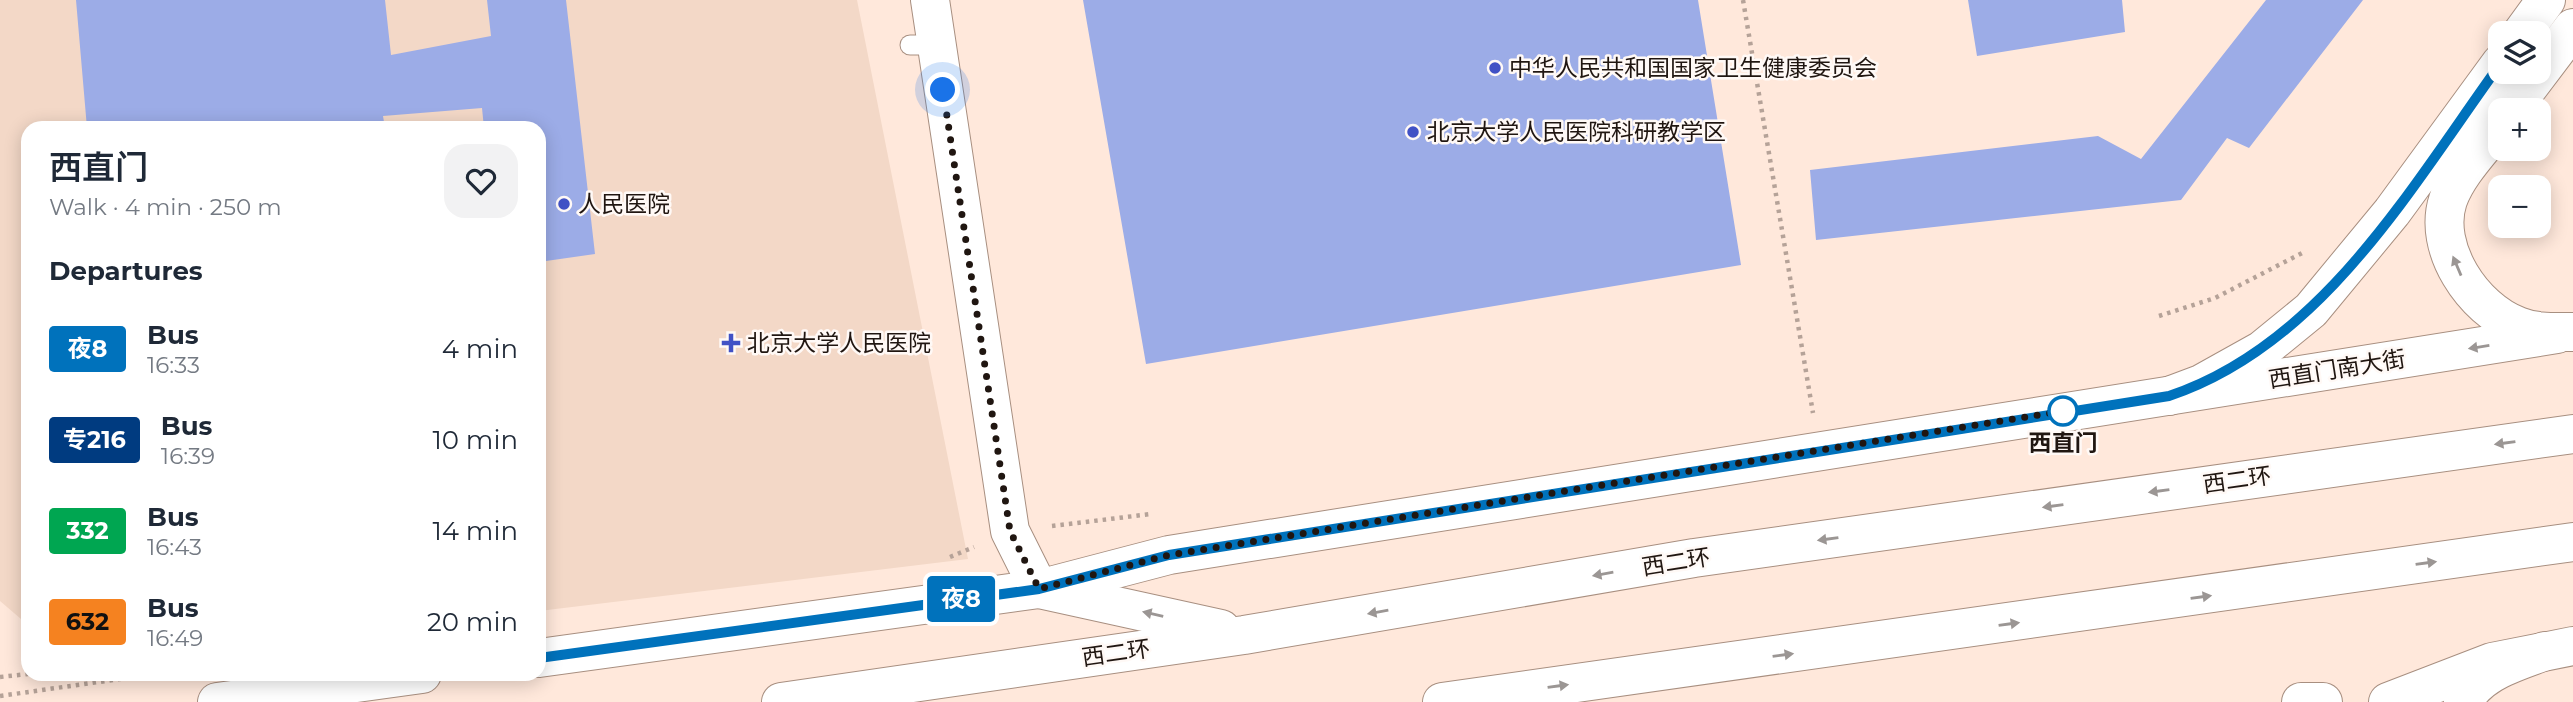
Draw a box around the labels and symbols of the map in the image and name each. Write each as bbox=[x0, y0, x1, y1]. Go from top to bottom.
place label: 中华人民共和国国家卫生健康委员会 bbox=[1509, 54, 1877, 82]
marker: 中华人民共和国国家卫生健康委员会 bbox=[1487, 60, 1503, 76]
your location bbox=[925, 72, 960, 107]
place label: 北京大学人民医院科研教学区 bbox=[1427, 118, 1726, 146]
marker: 北京大学人民医院科研教学区 bbox=[1405, 124, 1421, 140]
place label: 人民医院 bbox=[578, 190, 670, 218]
marker: 人民医院 bbox=[556, 196, 572, 212]
one-way arrow bbox=[2451, 256, 2463, 276]
place label: 北京大学人民医院 bbox=[747, 329, 931, 357]
marker: 北京大学人民医院 bbox=[721, 333, 741, 353]
one-way arrow bbox=[2468, 341, 2490, 352]
street label: 西直门南大街 bbox=[2267, 344, 2407, 394]
marker: 西直门 bbox=[2048, 396, 2078, 426]
place label: 西直门 bbox=[2029, 429, 2098, 457]
one-way arrow bbox=[2494, 438, 2516, 449]
street label: 西二环 bbox=[2201, 461, 2273, 499]
one-way arrow bbox=[2148, 485, 2170, 496]
one-way arrow bbox=[2042, 501, 2064, 512]
one-way arrow bbox=[1816, 533, 1838, 544]
street label: 西二环 bbox=[1640, 543, 1712, 581]
one-way arrow bbox=[2416, 557, 2438, 568]
one-way arrow bbox=[1592, 569, 1614, 580]
line badge: 夜8 bbox=[930, 576, 992, 622]
one-way arrow bbox=[2191, 591, 2213, 602]
one-way arrow bbox=[1367, 607, 1389, 618]
one-way arrow bbox=[1142, 609, 1164, 620]
one-way arrow bbox=[1998, 618, 2020, 629]
street label: 西二环 bbox=[1080, 634, 1152, 672]
one-way arrow bbox=[1773, 649, 1795, 660]
one-way arrow bbox=[1547, 680, 1569, 691]

